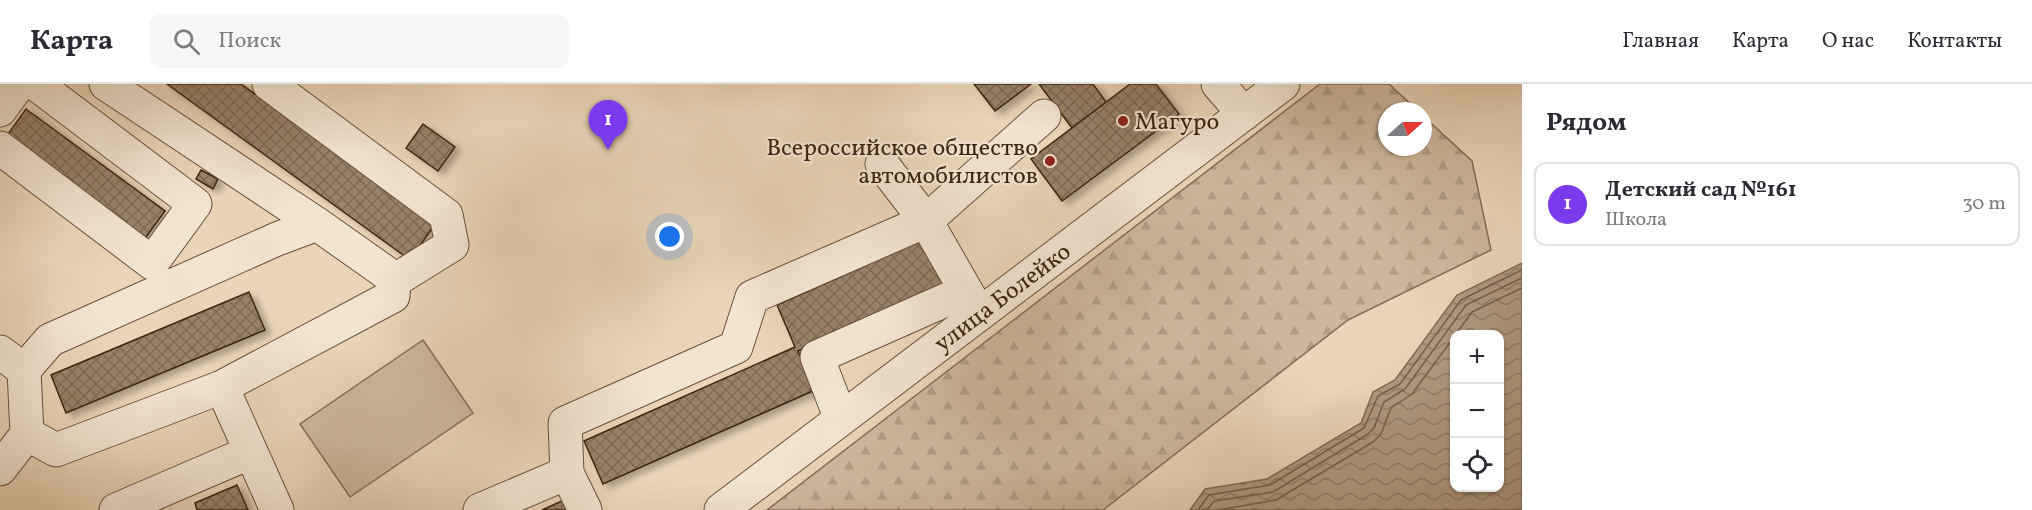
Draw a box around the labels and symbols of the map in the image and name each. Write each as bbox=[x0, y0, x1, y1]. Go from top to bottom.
pin: 1 bbox=[588, 100, 628, 150]
north arrow bbox=[1378, 102, 1432, 156]
place label: Магуро bbox=[1135, 106, 1219, 140]
marker: Магуро bbox=[1116, 114, 1130, 128]
place label: Всероссийское общество автомобилистов bbox=[766, 132, 1038, 194]
marker: Всероссийское общество автомобилистов bbox=[1043, 154, 1057, 168]
your location bbox=[655, 222, 684, 251]
street label: улица Болейко bbox=[928, 236, 1079, 361]

